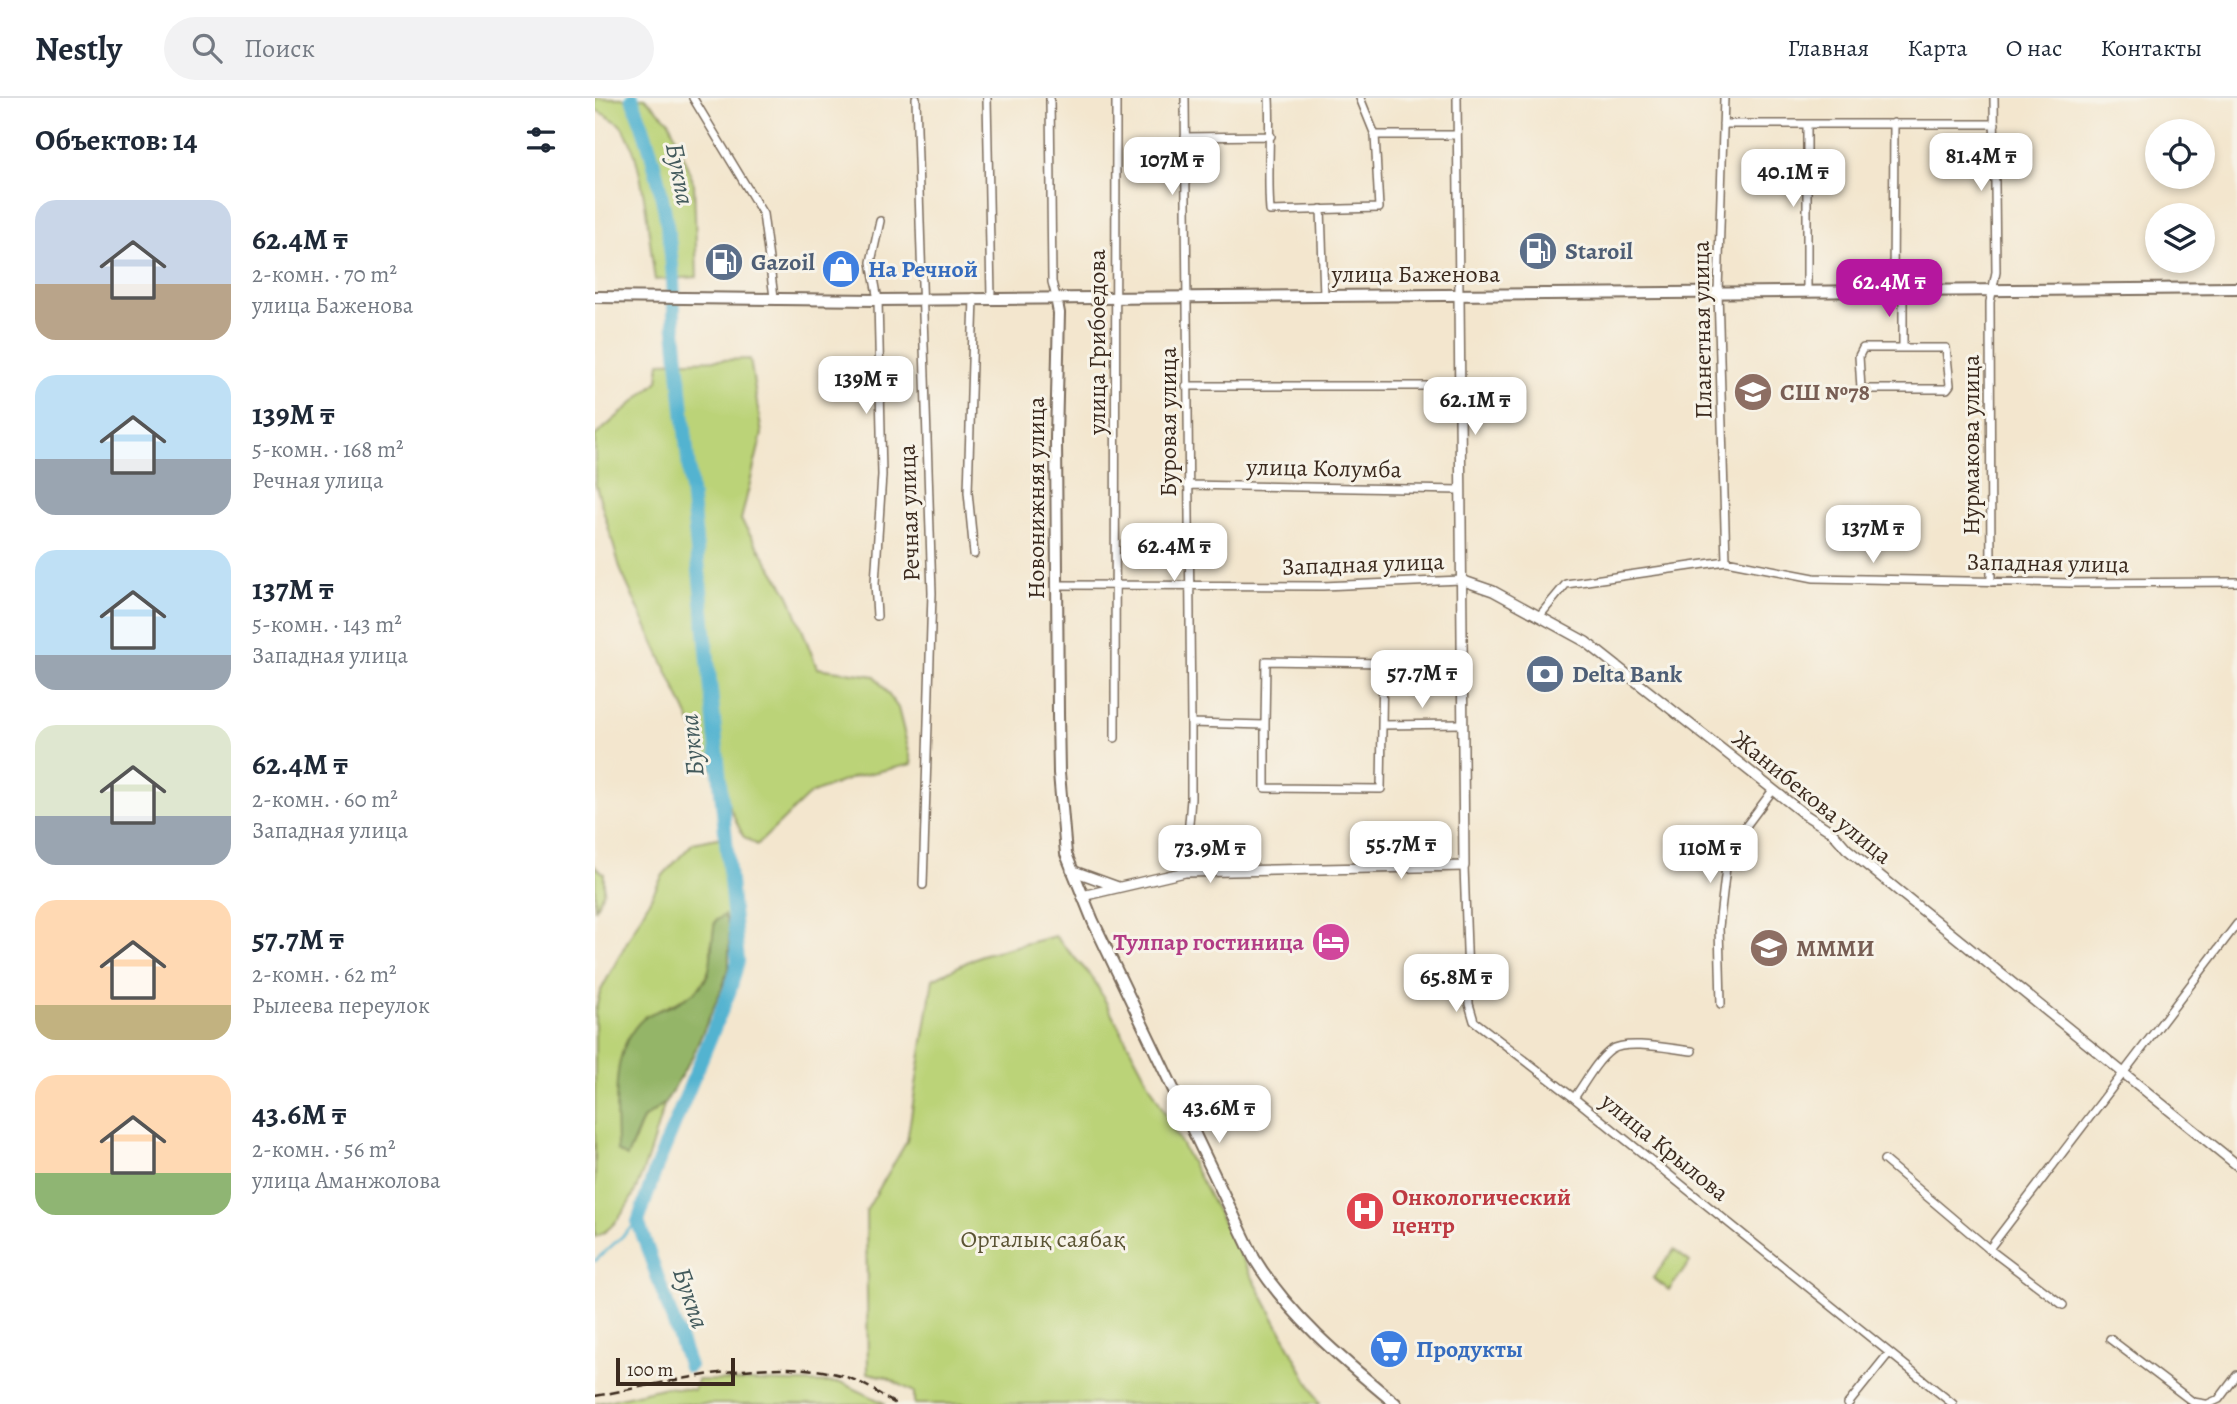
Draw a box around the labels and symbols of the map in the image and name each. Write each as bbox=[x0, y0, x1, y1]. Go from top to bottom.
pin: 81.4M ₸ bbox=[1916, 134, 2046, 193]
pin: 107M ₸ bbox=[1115, 138, 1229, 197]
water label: Букпа bbox=[657, 140, 703, 208]
pin: 40.1M ₸ bbox=[1728, 150, 1858, 209]
fuel station icon: Staroil bbox=[1517, 230, 1559, 272]
place label: Staroil bbox=[1565, 235, 1634, 267]
fuel station icon: Gazoil bbox=[703, 241, 745, 283]
street label: Планетная улица bbox=[1684, 241, 1720, 419]
place label: Gazoil bbox=[751, 246, 815, 278]
shop icon: На Речной bbox=[820, 248, 862, 290]
street label: улица Грибоедова bbox=[1081, 249, 1113, 436]
place label: На Речной bbox=[868, 253, 978, 285]
street label: улица Баженова bbox=[1331, 258, 1500, 290]
pin: 62.4M ₸ bbox=[1824, 260, 1954, 319]
street label: Буровая улица bbox=[1152, 347, 1184, 497]
street label: Нурмакова улица bbox=[1955, 355, 1987, 535]
pin: 139M ₸ bbox=[809, 356, 923, 416]
school or university icon: СШ №78 bbox=[1732, 371, 1774, 413]
place label: СШ №78 bbox=[1780, 376, 1870, 408]
pin: 62.1M ₸ bbox=[1410, 378, 1540, 437]
street label: Новонижняя улица bbox=[1020, 397, 1052, 599]
street label: Речная улица bbox=[891, 444, 927, 582]
street label: улица Колумба bbox=[1245, 451, 1402, 485]
pin: 137M ₸ bbox=[1816, 505, 1930, 565]
pin: 62.4M ₸ bbox=[1109, 524, 1239, 583]
street label: Западная улица bbox=[1281, 545, 1445, 583]
street label: Западная улица bbox=[1966, 546, 2130, 580]
pin: 57.7M ₸ bbox=[1357, 650, 1487, 710]
bank icon: Delta Bank bbox=[1524, 653, 1566, 695]
place label: Delta Bank bbox=[1572, 658, 1683, 690]
water label: Букпа bbox=[671, 712, 713, 778]
street label: Жанибекова улица bbox=[1725, 723, 1899, 871]
pin: 55.7M ₸ bbox=[1336, 822, 1466, 881]
pin: 73.9M ₸ bbox=[1145, 826, 1275, 885]
pin: 110M ₸ bbox=[1653, 826, 1767, 885]
hotel icon: Тулпар гостиница bbox=[1310, 921, 1352, 963]
place label: Тулпар гостиница bbox=[1113, 926, 1305, 958]
school or university icon: МММИ bbox=[1748, 927, 1790, 969]
place label: МММИ bbox=[1796, 932, 1875, 964]
pin: 65.8M ₸ bbox=[1391, 954, 1521, 1014]
street label: улица Крылова bbox=[1594, 1085, 1736, 1209]
pin: 43.6M ₸ bbox=[1154, 1086, 1284, 1145]
place label: Онкологический центр bbox=[1392, 1181, 1571, 1241]
hospital icon: Онкологический центр bbox=[1344, 1190, 1386, 1232]
park label: Орталық саябақ bbox=[960, 1223, 1126, 1255]
water label: Букпа bbox=[664, 1263, 718, 1333]
supermarket icon: Продукты bbox=[1368, 1328, 1410, 1370]
place label: Продукты bbox=[1416, 1333, 1523, 1365]
scale bar bbox=[616, 1355, 735, 1387]

